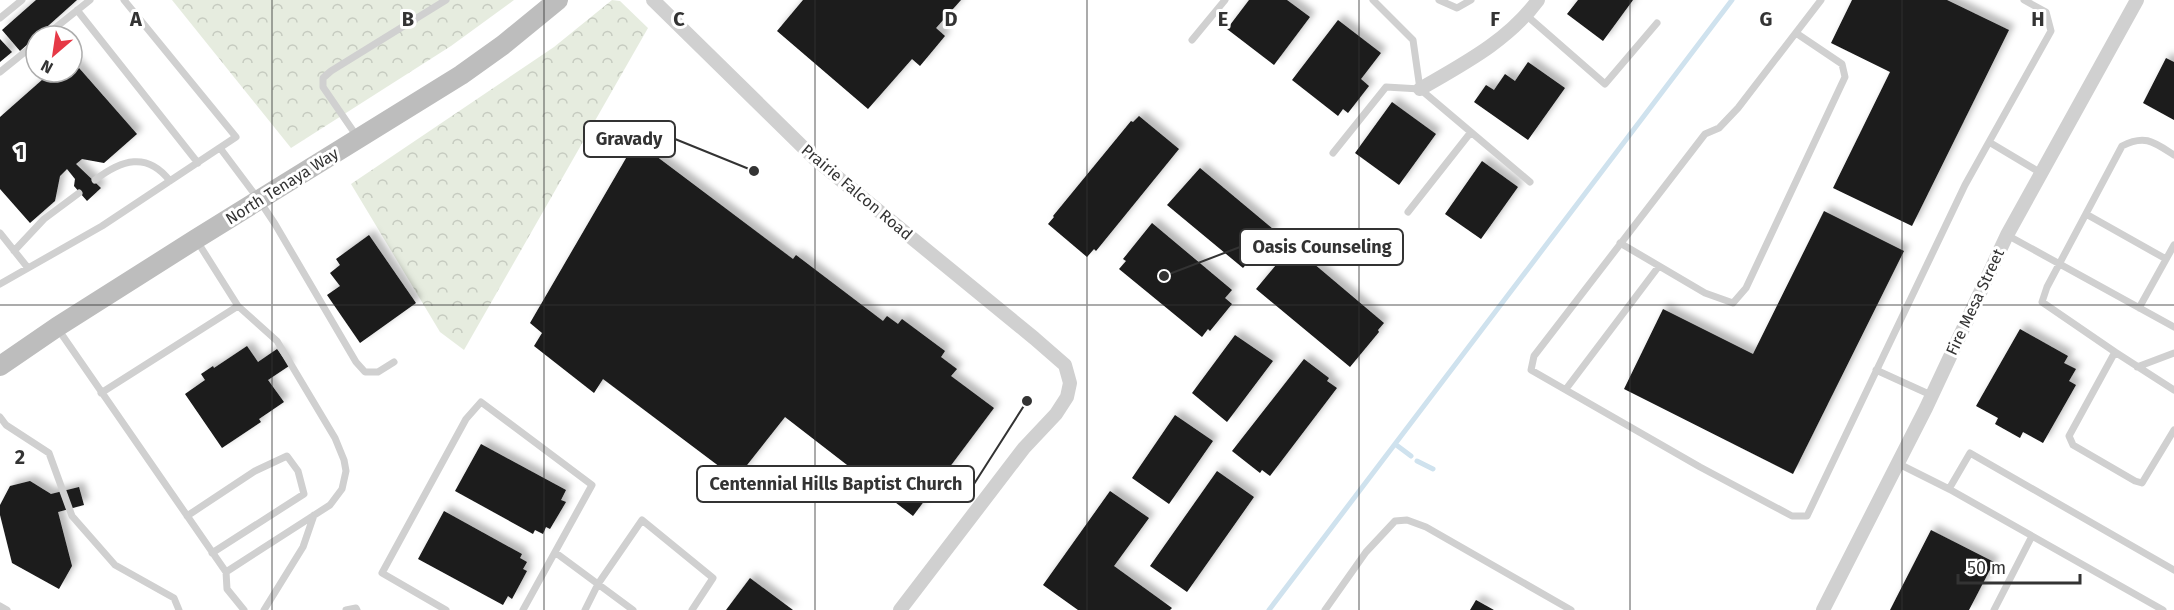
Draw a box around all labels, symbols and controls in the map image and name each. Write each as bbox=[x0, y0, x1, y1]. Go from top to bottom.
text: A bbox=[129, 7, 143, 31]
text: B bbox=[402, 7, 414, 31]
text: C bbox=[673, 7, 685, 31]
text: D bbox=[944, 7, 958, 31]
text: E bbox=[1218, 7, 1228, 31]
text: F bbox=[1490, 7, 1500, 31]
text: G bbox=[1760, 7, 1772, 31]
text: H bbox=[2031, 7, 2045, 31]
north arrow bbox=[24, 24, 84, 84]
text: N bbox=[38, 56, 56, 78]
callout: Gravady bbox=[584, 121, 675, 157]
text: Gravady bbox=[596, 128, 663, 150]
text: 1 bbox=[15, 140, 25, 164]
street label: Prairie Falcon Road bbox=[798, 140, 916, 244]
street label: North Tenaya Way bbox=[222, 144, 342, 228]
callout: Oasis Counseling bbox=[1240, 229, 1403, 265]
text: Oasis Counseling bbox=[1252, 236, 1392, 258]
street label: Fire Mesa Street bbox=[1942, 246, 2008, 358]
text: 2 bbox=[15, 445, 25, 469]
callout: Centennial Hills Baptist Church bbox=[697, 466, 974, 502]
text: Centennial Hills Baptist Church bbox=[710, 473, 962, 495]
scale bar bbox=[1958, 547, 2080, 585]
text: 50 m bbox=[1967, 557, 2006, 579]

